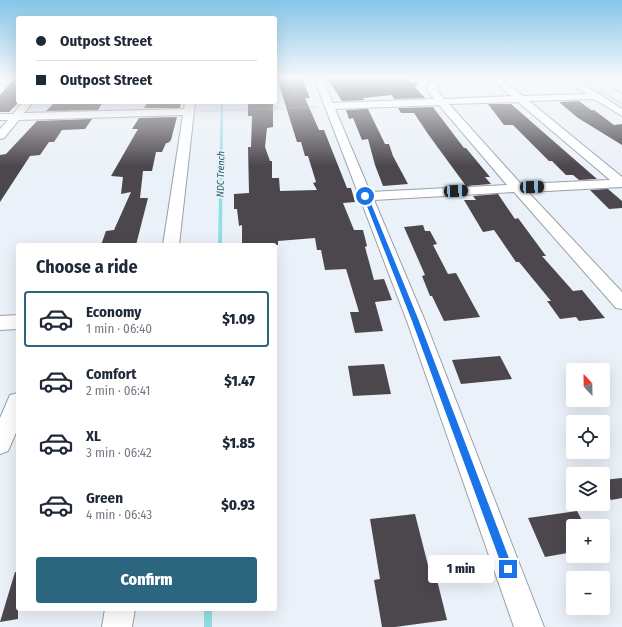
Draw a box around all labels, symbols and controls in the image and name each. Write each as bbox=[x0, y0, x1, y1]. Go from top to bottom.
text: Outpost Street bbox=[60, 32, 152, 50]
text: Outpost Street bbox=[60, 71, 152, 89]
water label: NDC Trench bbox=[215, 151, 227, 197]
car bbox=[520, 181, 544, 193]
car bbox=[444, 184, 468, 198]
route start bbox=[356, 187, 374, 205]
text: Choose a ride bbox=[36, 256, 138, 278]
icon: car bbox=[38, 301, 74, 337]
text: Economy bbox=[86, 303, 141, 321]
text: $1.09 bbox=[222, 310, 255, 328]
text: 1 min · 06:40 bbox=[86, 321, 152, 336]
icon: car bbox=[38, 363, 74, 399]
north arrow bbox=[566, 363, 610, 407]
map controls bbox=[566, 363, 610, 615]
text: Comfort bbox=[86, 365, 137, 383]
text: $1.47 bbox=[224, 372, 255, 390]
text: 2 min · 06:41 bbox=[86, 383, 150, 398]
button: locate bbox=[566, 415, 610, 459]
icon: car bbox=[38, 425, 74, 461]
text: XL bbox=[86, 427, 101, 445]
text: $1.85 bbox=[222, 434, 255, 452]
text: 3 min · 06:42 bbox=[86, 445, 152, 460]
button: layers bbox=[566, 467, 610, 511]
icon: car bbox=[38, 487, 74, 523]
text: Green bbox=[86, 489, 123, 507]
text: $0.93 bbox=[221, 496, 255, 514]
text: 4 min · 06:43 bbox=[86, 507, 152, 522]
button: + bbox=[566, 519, 610, 563]
callout: 1 min bbox=[428, 555, 494, 583]
button: Confirm bbox=[36, 557, 257, 603]
route end bbox=[499, 560, 517, 578]
text: 1 min bbox=[447, 561, 475, 576]
button: − bbox=[566, 571, 610, 615]

